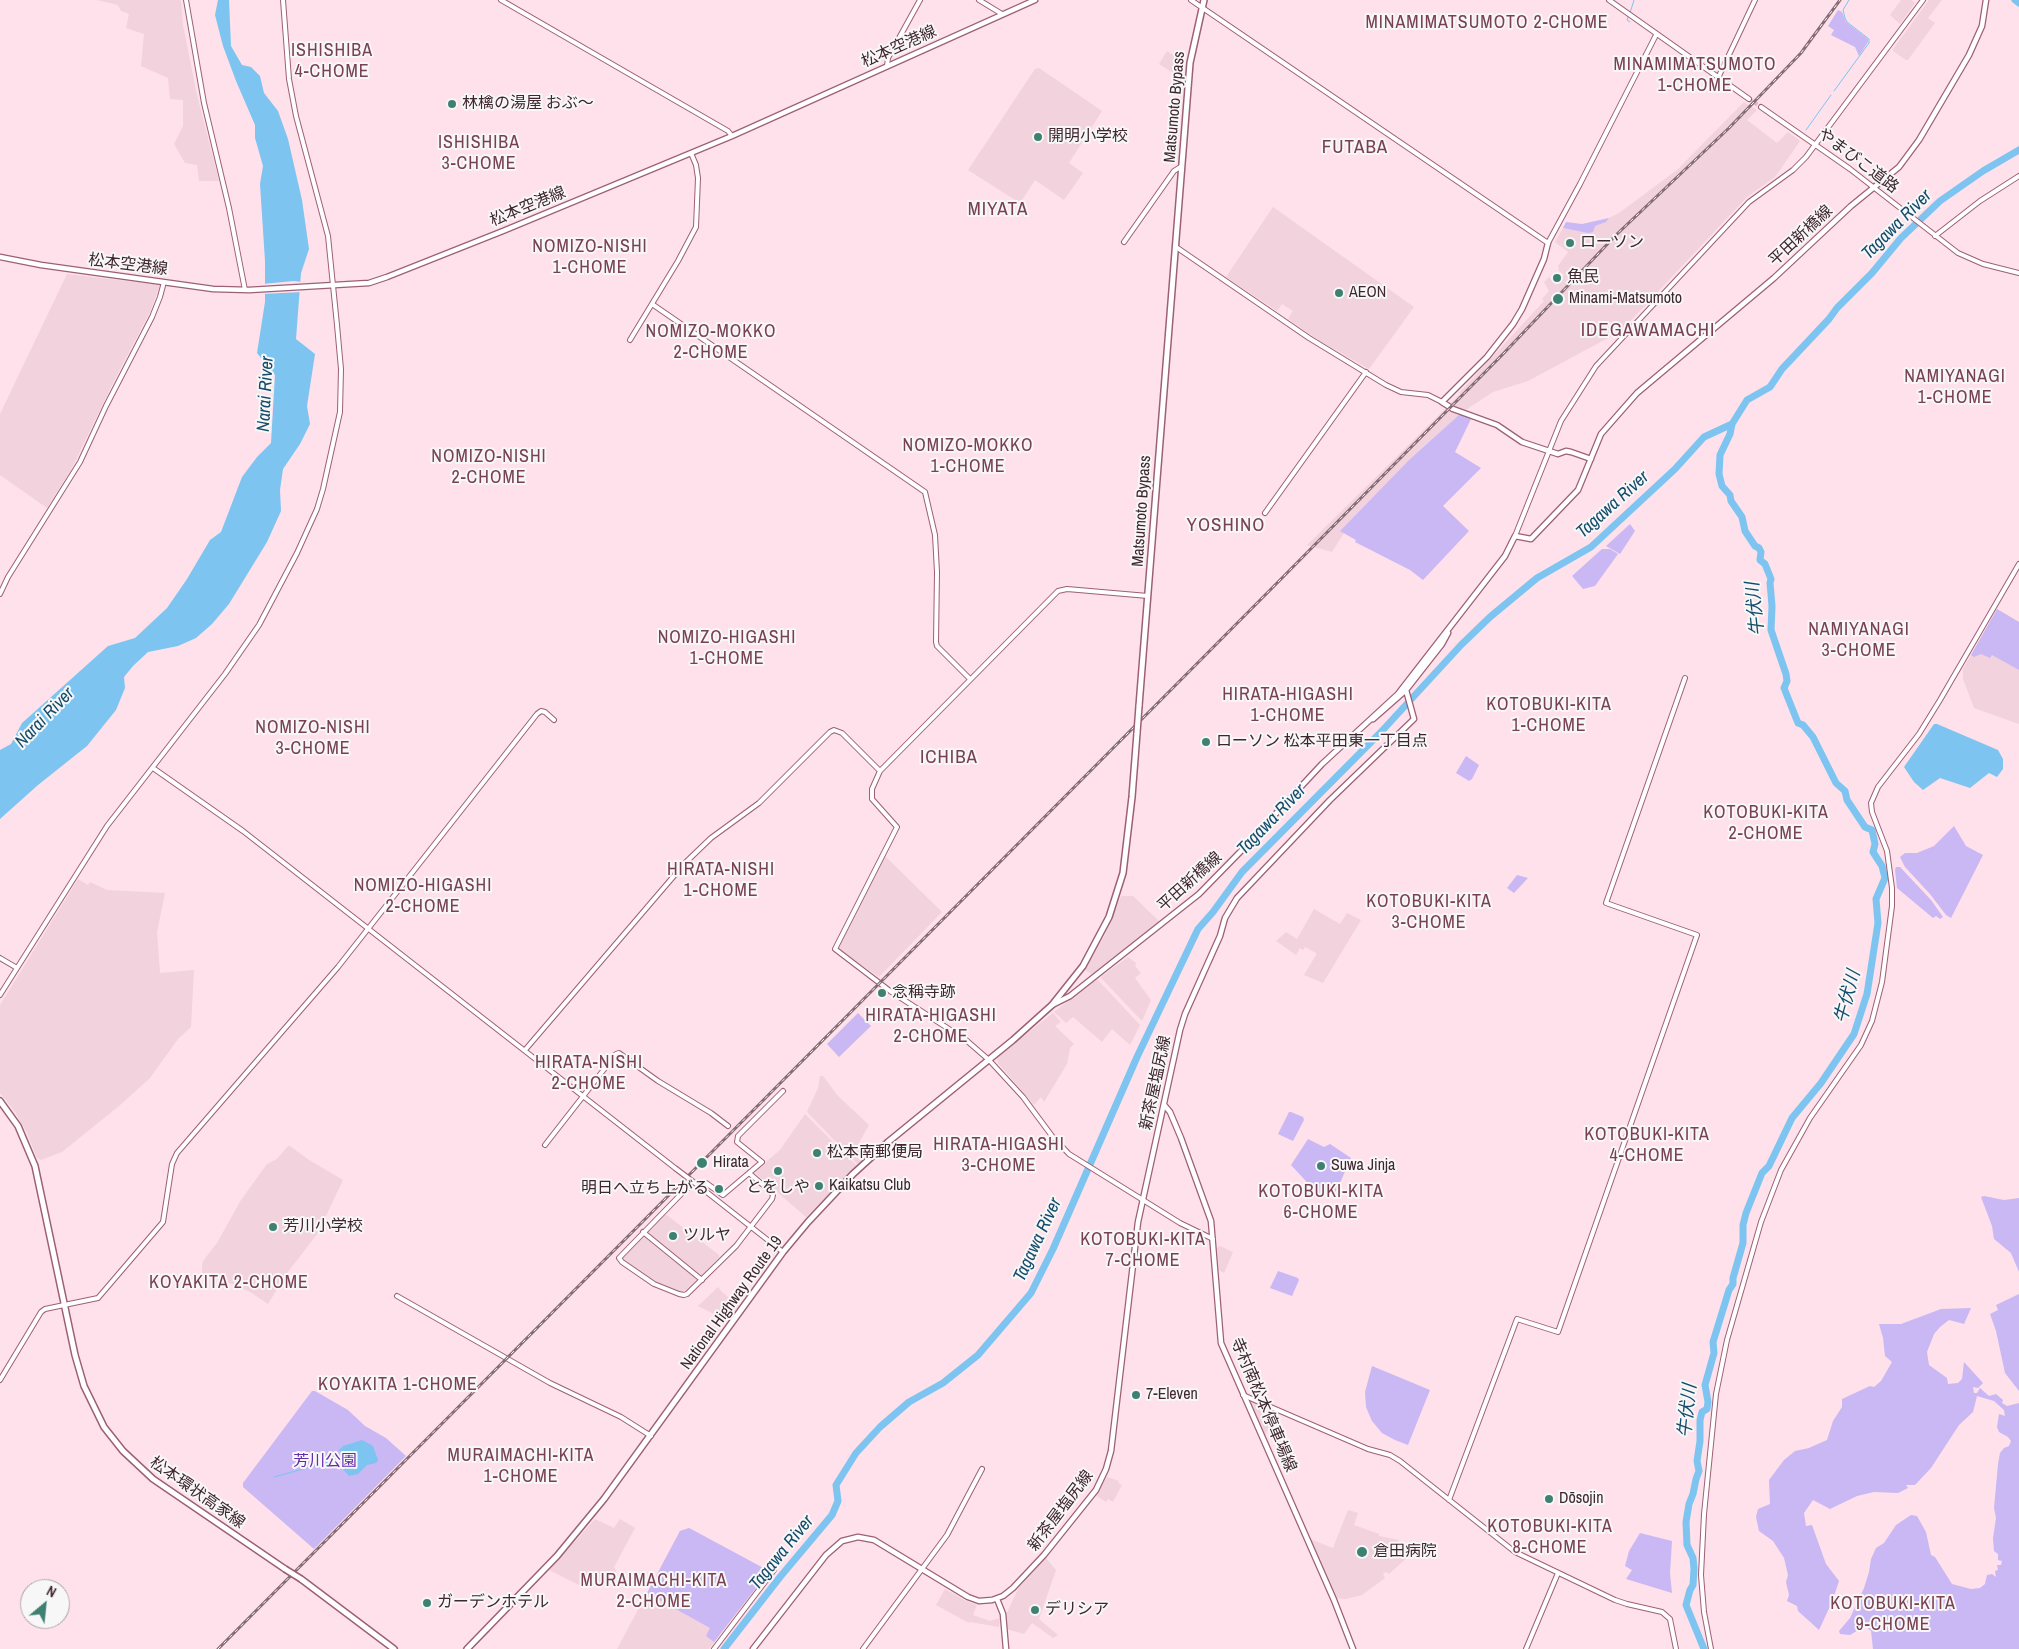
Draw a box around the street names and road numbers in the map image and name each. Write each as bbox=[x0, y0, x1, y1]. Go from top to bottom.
street label: 松本空港線 bbox=[859, 22, 939, 72]
street label: Matsumoto Bypass bbox=[1161, 51, 1189, 163]
street label: やまびこ道路 bbox=[1814, 124, 1902, 198]
street label: 松本空港線 bbox=[487, 183, 569, 231]
street label: 平田新橋線 bbox=[1765, 202, 1837, 270]
street label: 松本空港線 bbox=[87, 251, 169, 279]
street label: Matsumoto Bypass bbox=[1129, 455, 1155, 567]
street label: 平田新橋線 bbox=[1154, 848, 1226, 916]
street label: 新茶屋塩尻線 bbox=[1137, 1034, 1175, 1132]
street label: National Highway Route 19 bbox=[677, 1232, 787, 1374]
street label: 寺村南松本停車場線 bbox=[1226, 1335, 1300, 1475]
street label: 松本環状高家線 bbox=[146, 1453, 248, 1533]
street label: 新茶屋塩尻線 bbox=[1024, 1467, 1098, 1555]

